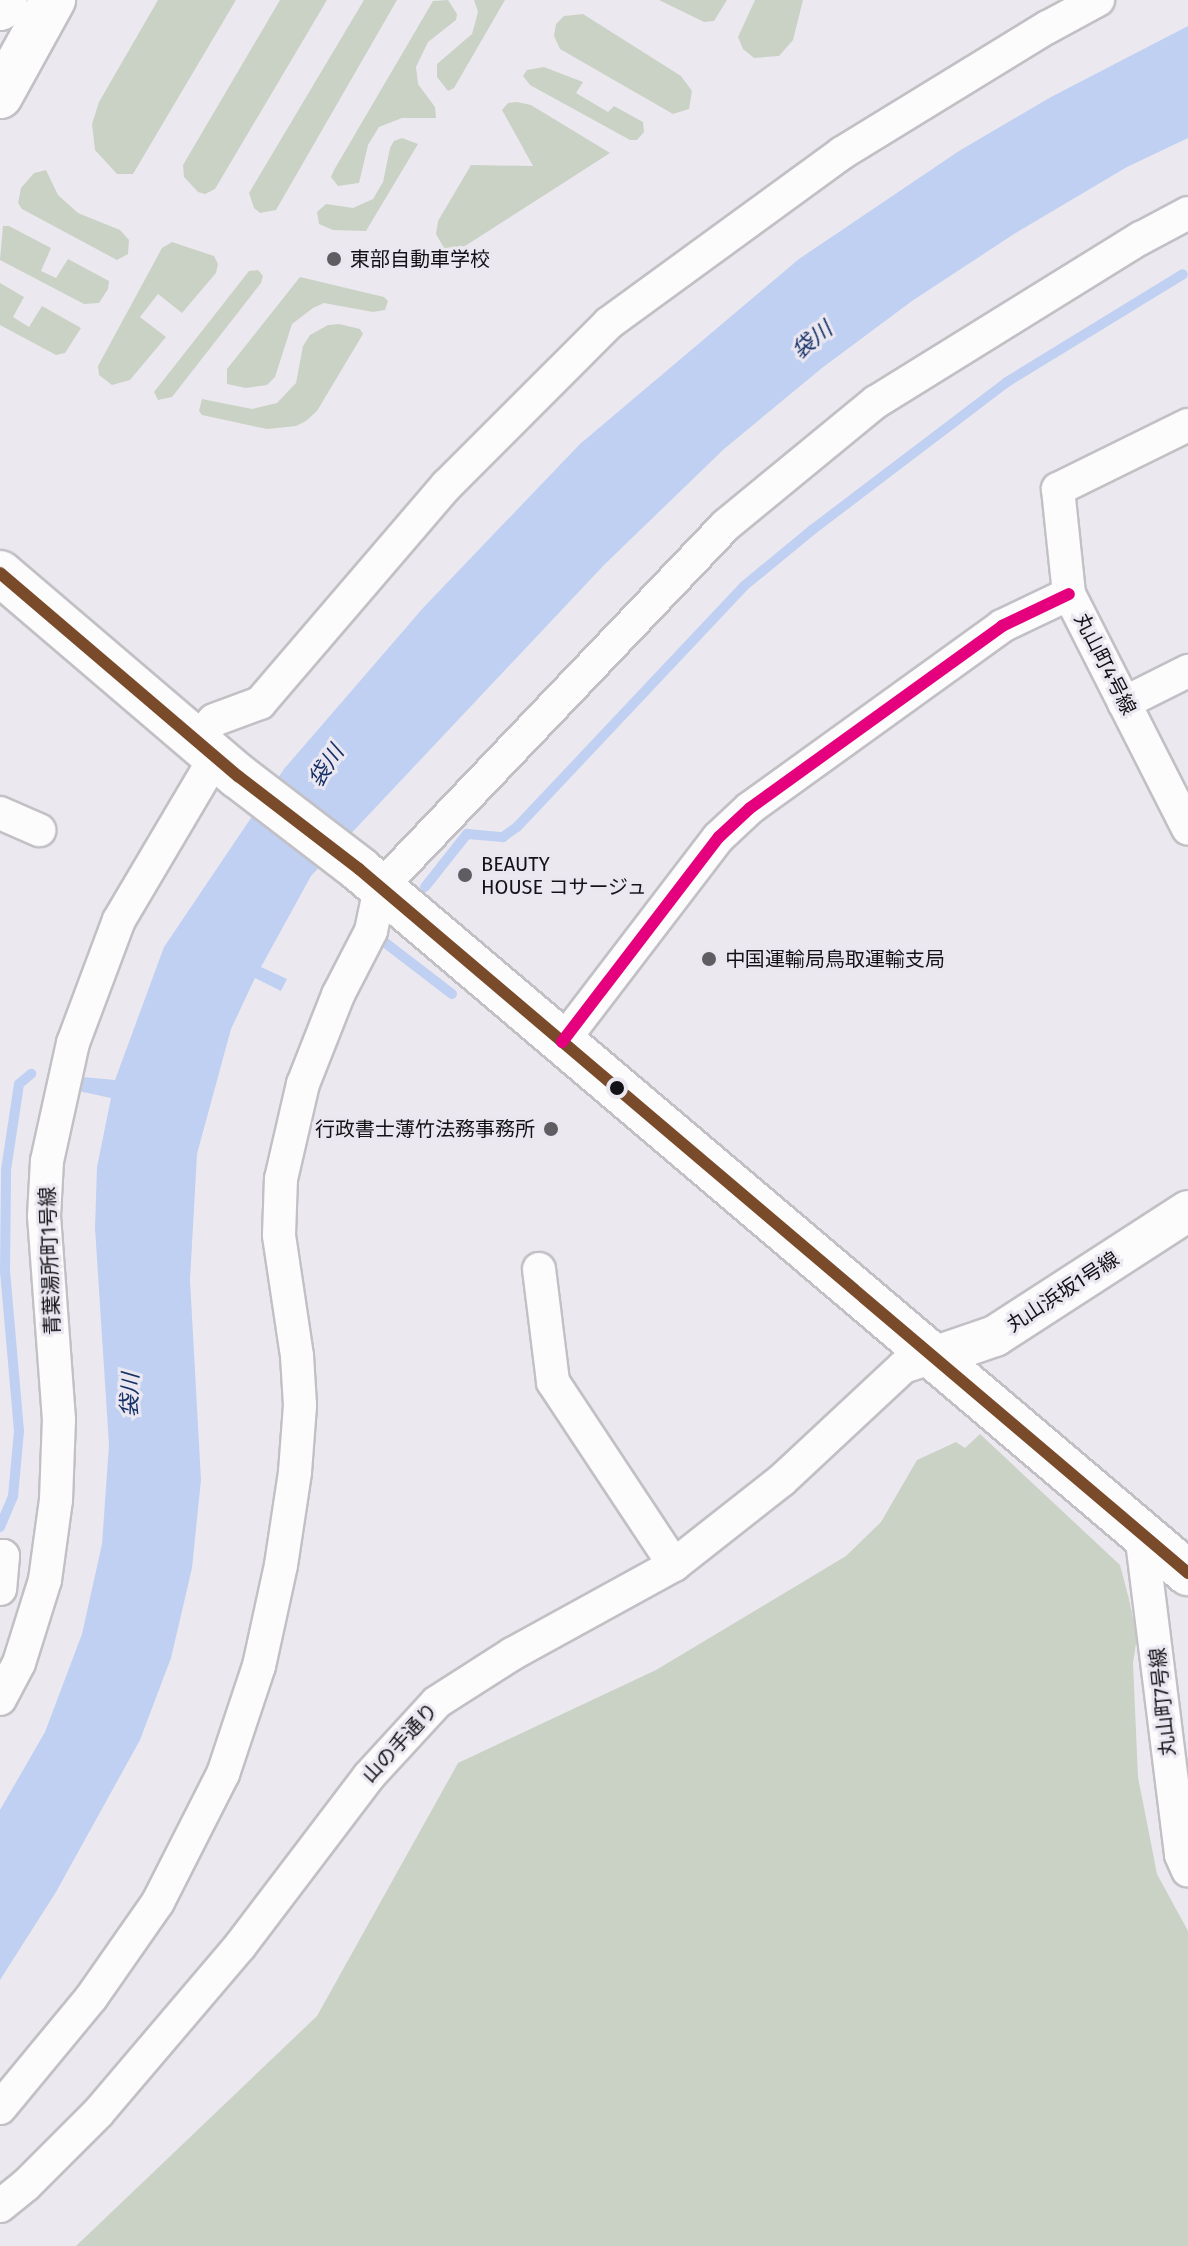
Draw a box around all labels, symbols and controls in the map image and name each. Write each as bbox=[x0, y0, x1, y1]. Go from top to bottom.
place label: 東部自動車学校 bbox=[350, 247, 490, 271]
marker: 東部自動車学校 bbox=[325, 250, 343, 268]
water label: 袋川 bbox=[787, 316, 837, 364]
street label: 丸山町4号線 bbox=[1069, 609, 1141, 719]
water label: 袋川 bbox=[303, 740, 349, 792]
place label: BEAUTY HOUSE コサージュ bbox=[481, 852, 648, 899]
marker: BEAUTY HOUSE コサージュ bbox=[456, 866, 474, 884]
place label: 中国運輸局鳥取運輸支局 bbox=[725, 947, 945, 971]
marker: 中国運輸局鳥取運輸支局 bbox=[700, 950, 718, 968]
unlabelled marker bbox=[609, 1080, 625, 1096]
place label: 行政書士薄竹法務事務所 bbox=[315, 1117, 535, 1141]
marker: 行政書士薄竹法務事務所 bbox=[542, 1120, 560, 1138]
street label: 青葉湯所町1号線 bbox=[35, 1186, 65, 1336]
street label: 丸山浜坂1号線 bbox=[1003, 1247, 1123, 1337]
water label: 袋川 bbox=[116, 1373, 144, 1417]
street label: 丸山町7号線 bbox=[1145, 1647, 1181, 1757]
street label: 山の手通り bbox=[357, 1698, 443, 1788]

